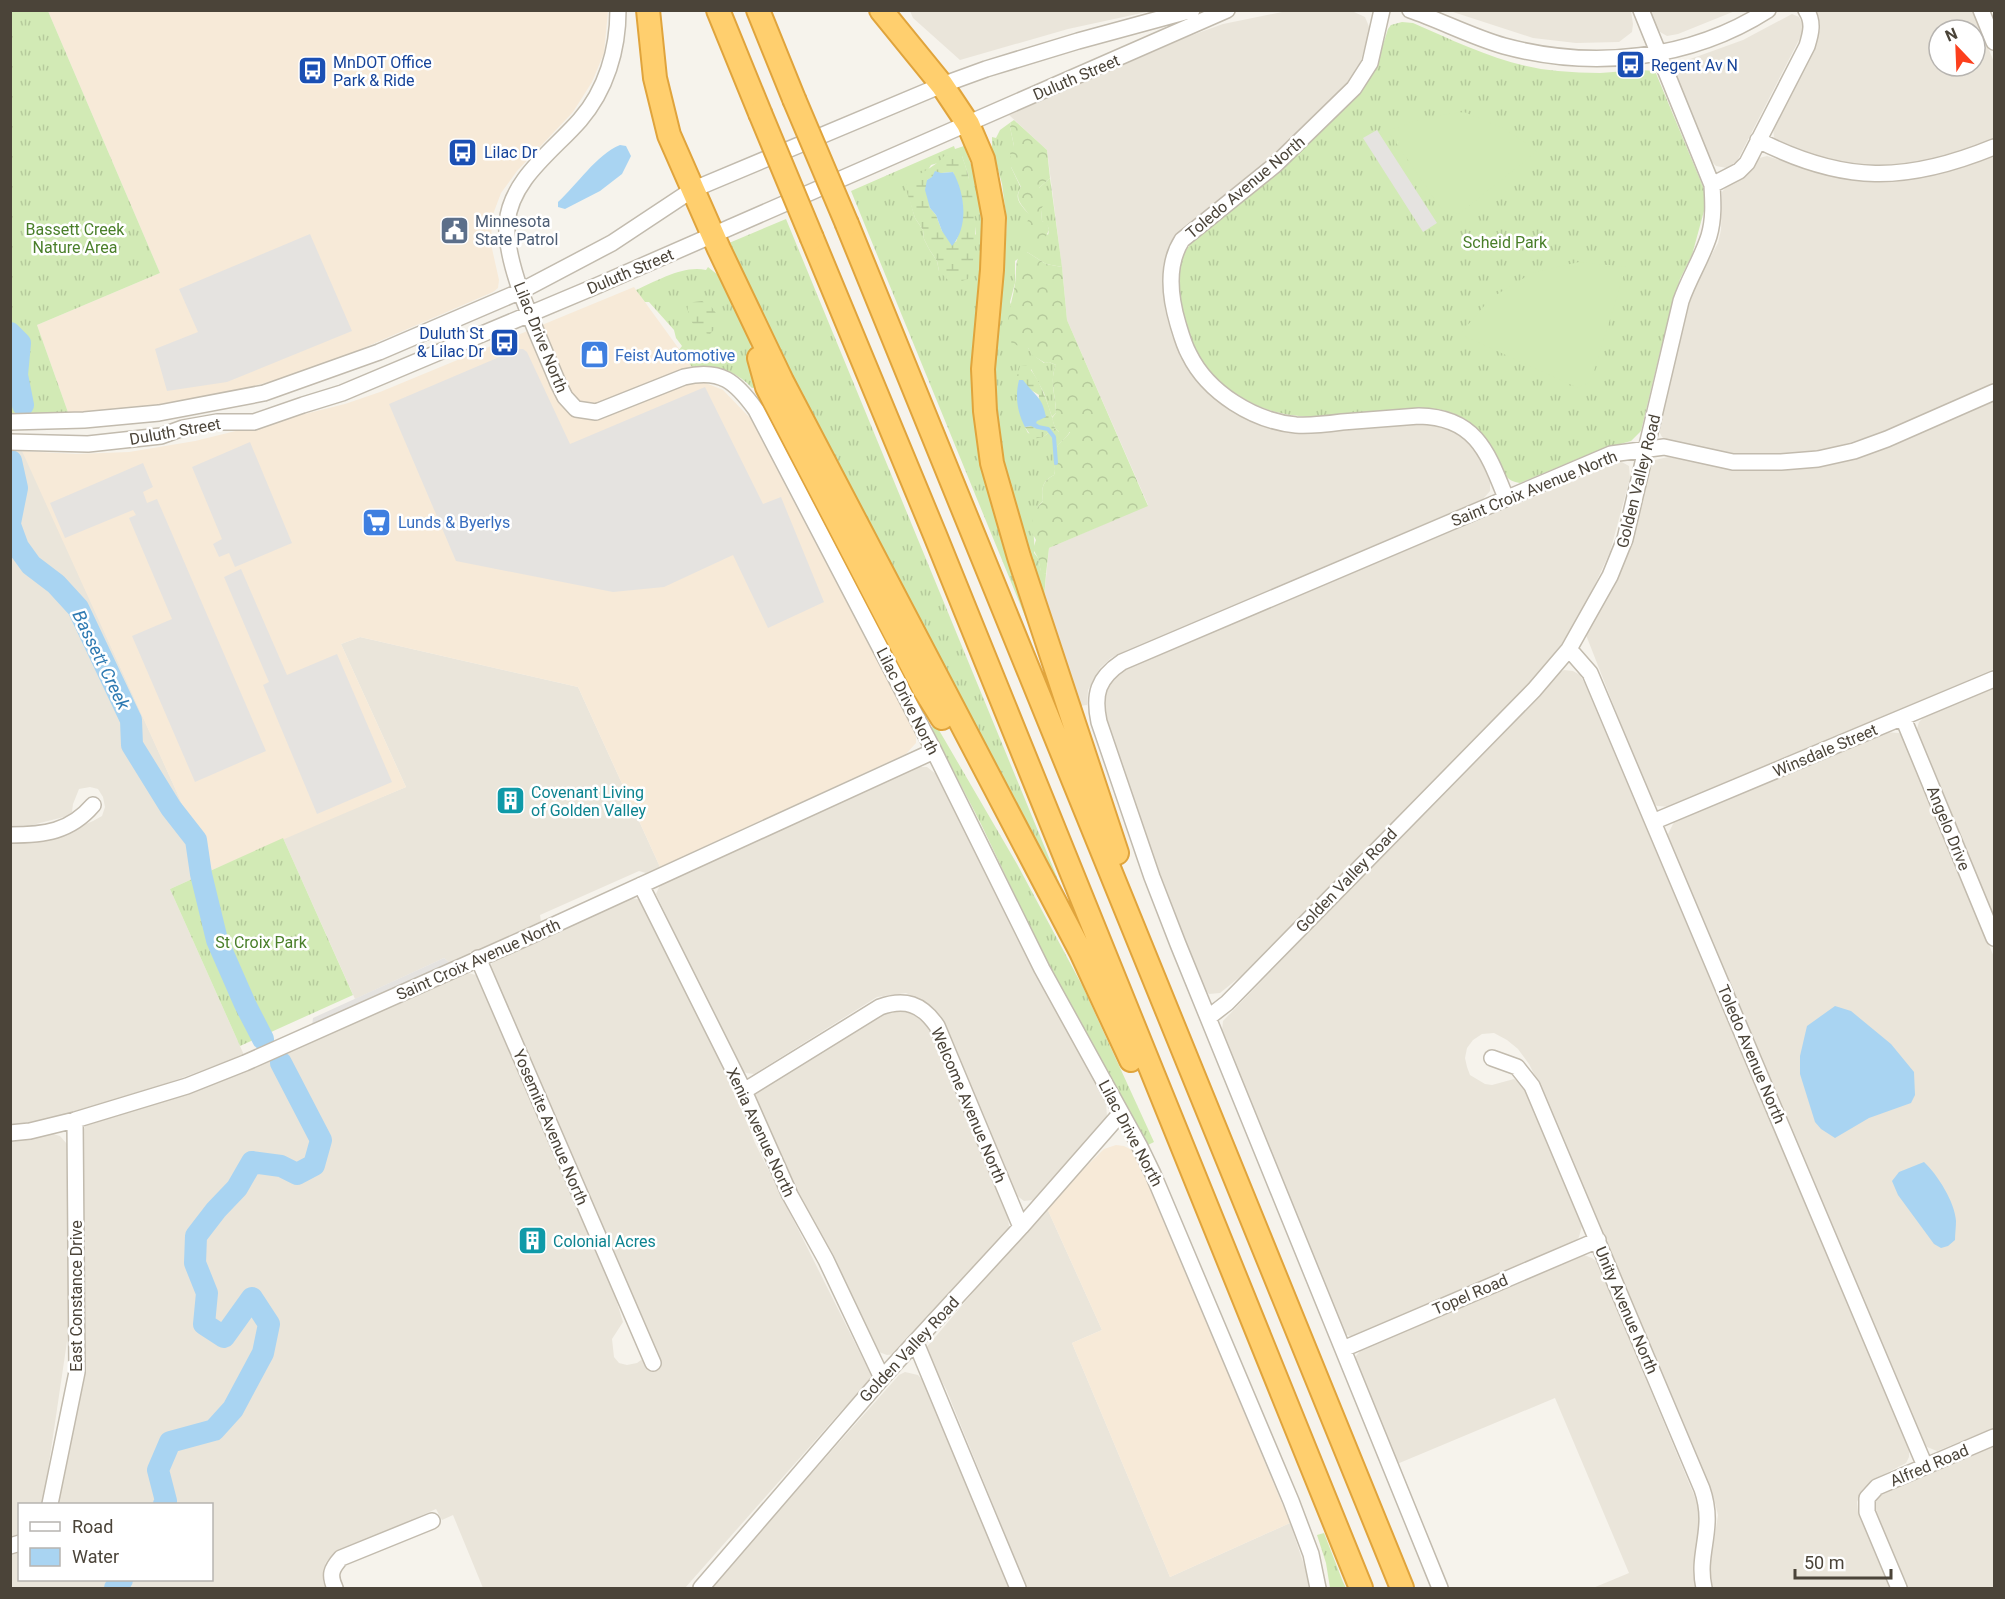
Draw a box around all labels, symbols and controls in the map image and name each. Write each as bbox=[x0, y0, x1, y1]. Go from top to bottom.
north arrow bbox=[1927, 18, 1987, 78]
text: N bbox=[1942, 24, 1960, 46]
bus stop icon: Regent Av N bbox=[1614, 49, 1646, 81]
street label: Duluth Street bbox=[1030, 51, 1122, 104]
place label: MnDOT Office Park & Ride bbox=[333, 53, 432, 90]
bus stop icon: MnDOT Office Park & Ride bbox=[296, 55, 328, 87]
place label: Regent Av N bbox=[1651, 56, 1738, 75]
street label: Toledo Avenue North bbox=[1182, 132, 1309, 243]
bus stop icon: Lilac Dr bbox=[447, 136, 479, 168]
place label: Lilac Dr bbox=[484, 143, 538, 162]
place label: Minnesota State Patrol bbox=[475, 212, 558, 249]
public building icon: Minnesota State Patrol bbox=[438, 214, 470, 246]
park label: Bassett Creek Nature Area bbox=[26, 220, 125, 257]
park label: Scheid Park bbox=[1463, 233, 1548, 252]
street label: Duluth Street bbox=[584, 245, 676, 298]
street label: Lilac Drive North bbox=[510, 279, 571, 395]
place label: Duluth St & Lilac Dr bbox=[417, 324, 485, 361]
bus stop icon: Duluth St & Lilac Dr bbox=[489, 326, 521, 358]
shop icon: Feist Automotive bbox=[578, 339, 610, 371]
place label: Feist Automotive bbox=[615, 346, 735, 365]
street label: Golden Valley Road bbox=[1613, 412, 1664, 550]
street label: Duluth Street bbox=[128, 414, 222, 449]
street label: Saint Croix Avenue North bbox=[1448, 446, 1620, 531]
supermarket icon: Lunds & Byerlys bbox=[361, 506, 393, 538]
place label: Lunds & Byerlys bbox=[398, 513, 510, 532]
water label: Bassett Creek bbox=[68, 607, 135, 714]
street label: Lilac Drive North bbox=[872, 644, 943, 758]
street label: Winsdale Street bbox=[1770, 720, 1880, 781]
place label: Covenant Living of Golden Valley bbox=[531, 783, 647, 820]
street label: Angelo Drive bbox=[1923, 783, 1974, 873]
building icon: Covenant Living of Golden Valley bbox=[494, 785, 526, 817]
street label: Golden Valley Road bbox=[1292, 824, 1401, 936]
street label: Saint Croix Avenue North bbox=[393, 915, 563, 1004]
park label: St Croix Park bbox=[215, 933, 308, 952]
street label: Toledo Avenue North bbox=[1714, 982, 1789, 1127]
street label: Welcome Avenue North bbox=[927, 1025, 1010, 1186]
street label: Yosemite Avenue North bbox=[509, 1046, 592, 1208]
street label: Xenia Avenue North bbox=[722, 1065, 799, 1200]
street label: Lilac Drive North bbox=[1095, 1077, 1167, 1190]
street label: East Constance Drive bbox=[67, 1220, 86, 1372]
building icon: Colonial Acres bbox=[516, 1225, 548, 1257]
place label: Colonial Acres bbox=[553, 1232, 656, 1251]
street label: Unity Avenue North bbox=[1591, 1244, 1662, 1377]
street label: Topel Road bbox=[1430, 1270, 1511, 1319]
street label: Golden Valley Road bbox=[856, 1293, 963, 1406]
street label: Alfred Road bbox=[1887, 1440, 1971, 1490]
legend bbox=[18, 1503, 213, 1581]
text: Road bbox=[72, 1516, 113, 1537]
scale bar bbox=[1795, 1542, 1891, 1580]
text: Water bbox=[72, 1546, 119, 1567]
text: 50 m bbox=[1804, 1552, 1844, 1573]

